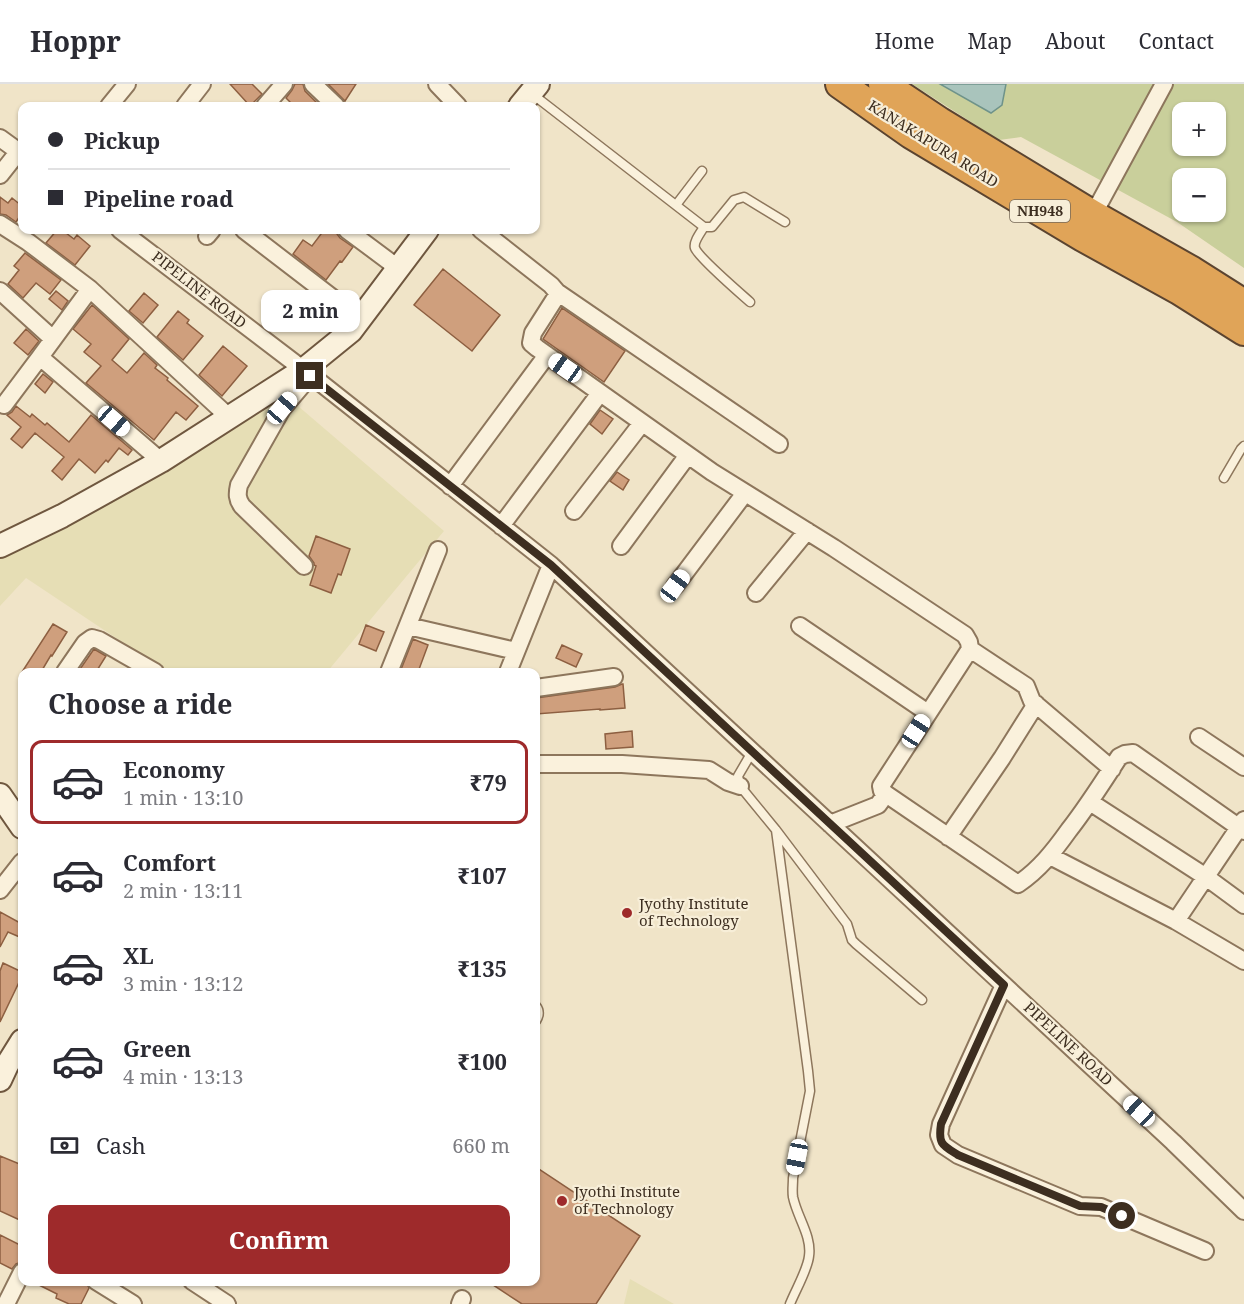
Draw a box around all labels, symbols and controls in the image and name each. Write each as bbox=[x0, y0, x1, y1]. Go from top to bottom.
text: Hoppr bbox=[30, 22, 121, 60]
text: Home bbox=[875, 27, 935, 55]
text: Map bbox=[968, 27, 1012, 55]
text: About bbox=[1045, 27, 1106, 55]
text: Contact bbox=[1139, 27, 1214, 55]
street label: KANAKAPURA ROAD bbox=[865, 95, 1003, 191]
map controls bbox=[1172, 102, 1226, 222]
button: + bbox=[1172, 102, 1226, 156]
text: Pickup bbox=[84, 125, 160, 155]
button: − bbox=[1172, 168, 1226, 222]
text: Pipeline road bbox=[84, 183, 234, 213]
road number: NH948 bbox=[1010, 200, 1070, 222]
street label: PIPELINE ROAD bbox=[148, 246, 251, 332]
callout: 2 min bbox=[260, 289, 360, 331]
text: 2 min bbox=[282, 297, 339, 324]
car bbox=[545, 350, 585, 386]
route end bbox=[296, 362, 323, 389]
car bbox=[263, 389, 301, 427]
car bbox=[95, 402, 133, 440]
car bbox=[657, 566, 693, 606]
text: Choose a ride bbox=[48, 685, 233, 722]
car bbox=[899, 711, 933, 751]
text: Economy bbox=[123, 754, 225, 784]
icon: car bbox=[51, 755, 105, 809]
text: ₹79 bbox=[470, 767, 507, 797]
text: 1 min · 13:10 bbox=[123, 784, 243, 811]
text: Comfort bbox=[123, 847, 216, 877]
icon: car bbox=[51, 848, 105, 902]
text: ₹107 bbox=[457, 860, 507, 890]
text: 2 min · 13:11 bbox=[123, 877, 243, 904]
place label: Jyothy Institute of Technology bbox=[638, 893, 749, 930]
marker: Jyothy Institute of Technology bbox=[620, 906, 634, 920]
text: XL bbox=[123, 940, 154, 970]
icon: car bbox=[51, 941, 105, 995]
text: ₹135 bbox=[457, 953, 507, 983]
text: 3 min · 13:12 bbox=[123, 970, 243, 997]
street label: PIPELINE ROAD bbox=[1020, 997, 1117, 1090]
text: Green bbox=[123, 1033, 191, 1063]
icon: car bbox=[51, 1034, 105, 1088]
text: ₹100 bbox=[457, 1046, 507, 1076]
text: 4 min · 13:13 bbox=[123, 1063, 243, 1090]
car bbox=[1120, 1092, 1158, 1130]
icon: cash bbox=[48, 1129, 81, 1162]
text: Cash bbox=[96, 1130, 146, 1160]
text: 660 m bbox=[452, 1132, 510, 1159]
car bbox=[785, 1138, 809, 1176]
place label: Jyothi Institute of Technology bbox=[573, 1181, 680, 1218]
marker: Jyothi Institute of Technology bbox=[555, 1194, 569, 1208]
route start bbox=[1108, 1202, 1135, 1229]
button: Confirm bbox=[48, 1205, 510, 1274]

